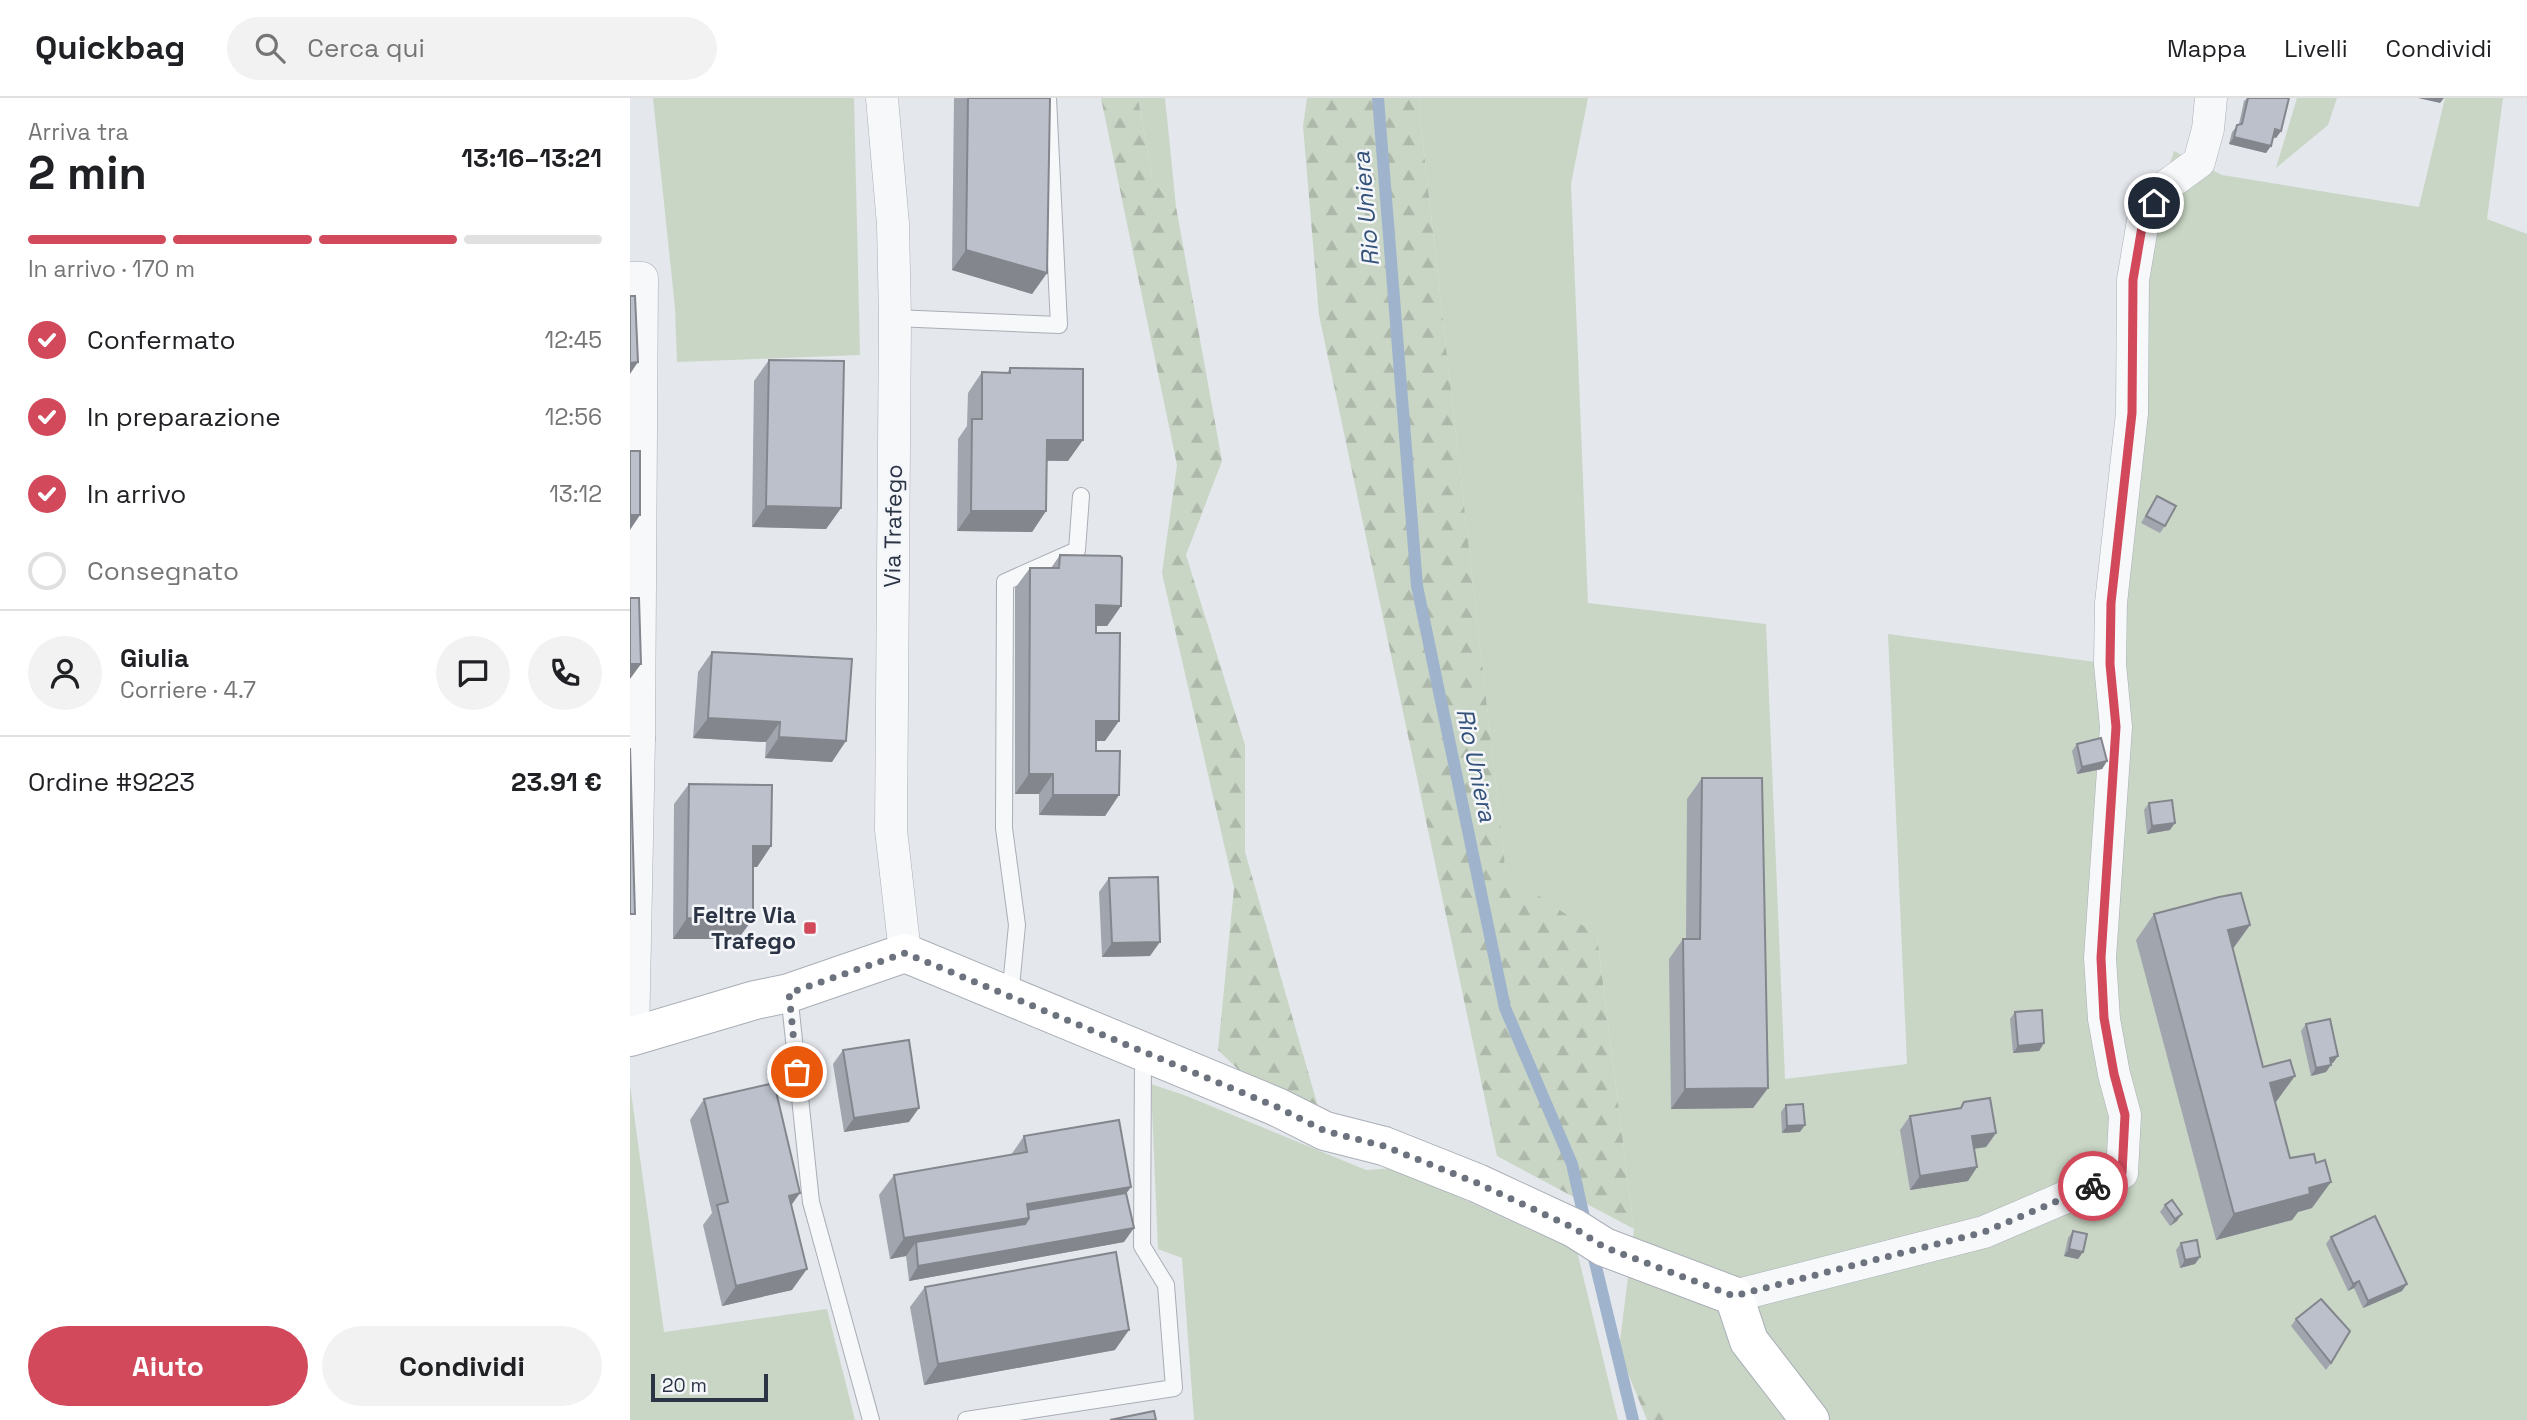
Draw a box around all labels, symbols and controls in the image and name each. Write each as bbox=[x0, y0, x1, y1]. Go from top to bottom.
search box bbox=[227, 17, 717, 80]
text: Quickbag bbox=[35, 27, 185, 69]
icon: search bbox=[251, 29, 289, 67]
text: Cerca qui bbox=[307, 31, 425, 65]
text: Mappa bbox=[2167, 33, 2246, 64]
text: Livelli bbox=[2284, 33, 2348, 64]
text: Condividi bbox=[2386, 33, 2492, 64]
text: Arriva tra bbox=[28, 117, 129, 147]
text: 13:16–13:21 bbox=[461, 141, 602, 175]
text: 2 min bbox=[28, 144, 147, 202]
water label: Rio Uniera bbox=[1345, 150, 1386, 268]
pin bbox=[2124, 173, 2184, 233]
icon: home bbox=[2135, 184, 2173, 222]
text: In arrivo · 170 m bbox=[28, 254, 195, 284]
icon: check bbox=[28, 321, 66, 359]
text: Confermato bbox=[87, 323, 235, 357]
text: 12:45 bbox=[545, 325, 602, 355]
icon: check bbox=[28, 398, 66, 436]
text: In preparazione bbox=[87, 400, 281, 434]
text: 12:56 bbox=[545, 402, 602, 432]
street label: Via Trafego bbox=[877, 464, 909, 588]
icon: check bbox=[28, 475, 66, 513]
text: In arrivo bbox=[87, 477, 186, 511]
text: 13:12 bbox=[549, 479, 602, 509]
text: Consegnato bbox=[87, 554, 239, 588]
button: person bbox=[28, 636, 102, 710]
button: chat bbox=[436, 636, 510, 710]
button: phone bbox=[528, 636, 602, 710]
text: Giulia bbox=[120, 641, 189, 675]
text: Corriere · 4.7 bbox=[120, 675, 256, 705]
water label: Rio Uniera bbox=[1449, 705, 1504, 825]
text: Ordine #9223 bbox=[28, 765, 195, 799]
text: 23.91 € bbox=[511, 765, 602, 799]
place label: Feltre Via Trafego bbox=[693, 900, 796, 956]
marker: Feltre Via Trafego bbox=[802, 920, 818, 936]
pin bbox=[767, 1042, 827, 1102]
icon: bag bbox=[778, 1053, 816, 1091]
courier bbox=[2058, 1151, 2128, 1221]
icon: bike bbox=[2074, 1167, 2112, 1205]
button: Aiuto bbox=[28, 1326, 308, 1406]
button: Condividi bbox=[322, 1326, 602, 1406]
scale bar bbox=[651, 1371, 768, 1403]
text: 20 m bbox=[662, 1373, 707, 1398]

